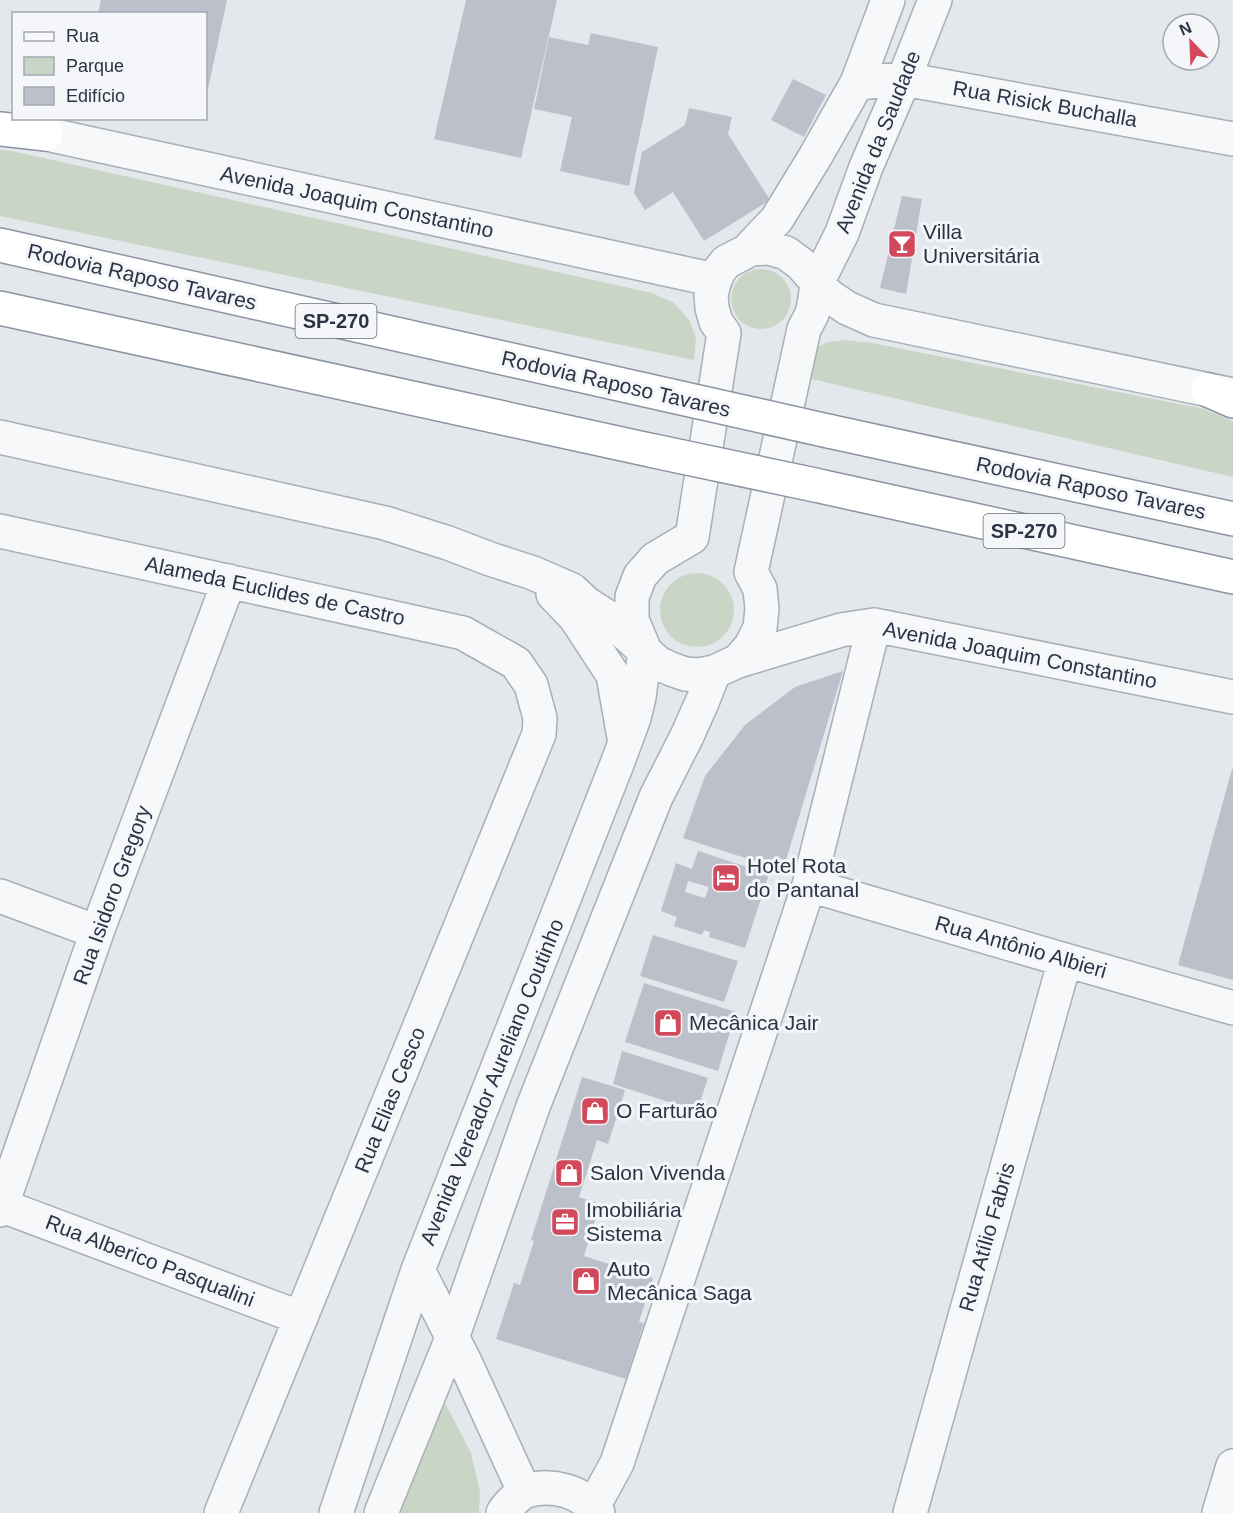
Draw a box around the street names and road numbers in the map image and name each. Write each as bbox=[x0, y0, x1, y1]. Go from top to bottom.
street label: Avenida da Saudade bbox=[830, 47, 925, 236]
street label: Rua Risick Buchalla bbox=[951, 76, 1139, 131]
street label: Avenida Joaquim Constantino bbox=[218, 161, 496, 242]
street label: Rodovia Raposo Tavares bbox=[25, 239, 259, 314]
road number: SP-270 bbox=[296, 304, 376, 338]
street label: Rodovia Raposo Tavares bbox=[499, 346, 733, 421]
street label: Rodovia Raposo Tavares bbox=[974, 452, 1208, 523]
road number: SP-270 bbox=[984, 514, 1064, 548]
street label: Alameda Euclides de Castro bbox=[143, 552, 407, 629]
street label: Avenida Joaquim Constantino bbox=[881, 617, 1159, 692]
street label: Rua Isidoro Gregory bbox=[68, 802, 155, 988]
street label: Rua Antônio Albieri bbox=[933, 911, 1110, 982]
street label: Avenida Vereador Aureliano Coutinho bbox=[415, 915, 568, 1248]
street label: Rua Elias Cesco bbox=[350, 1024, 429, 1176]
street label: Rua Atílio Fabris bbox=[954, 1160, 1019, 1314]
street label: Rua Alberico Pasqualini bbox=[43, 1210, 258, 1311]

